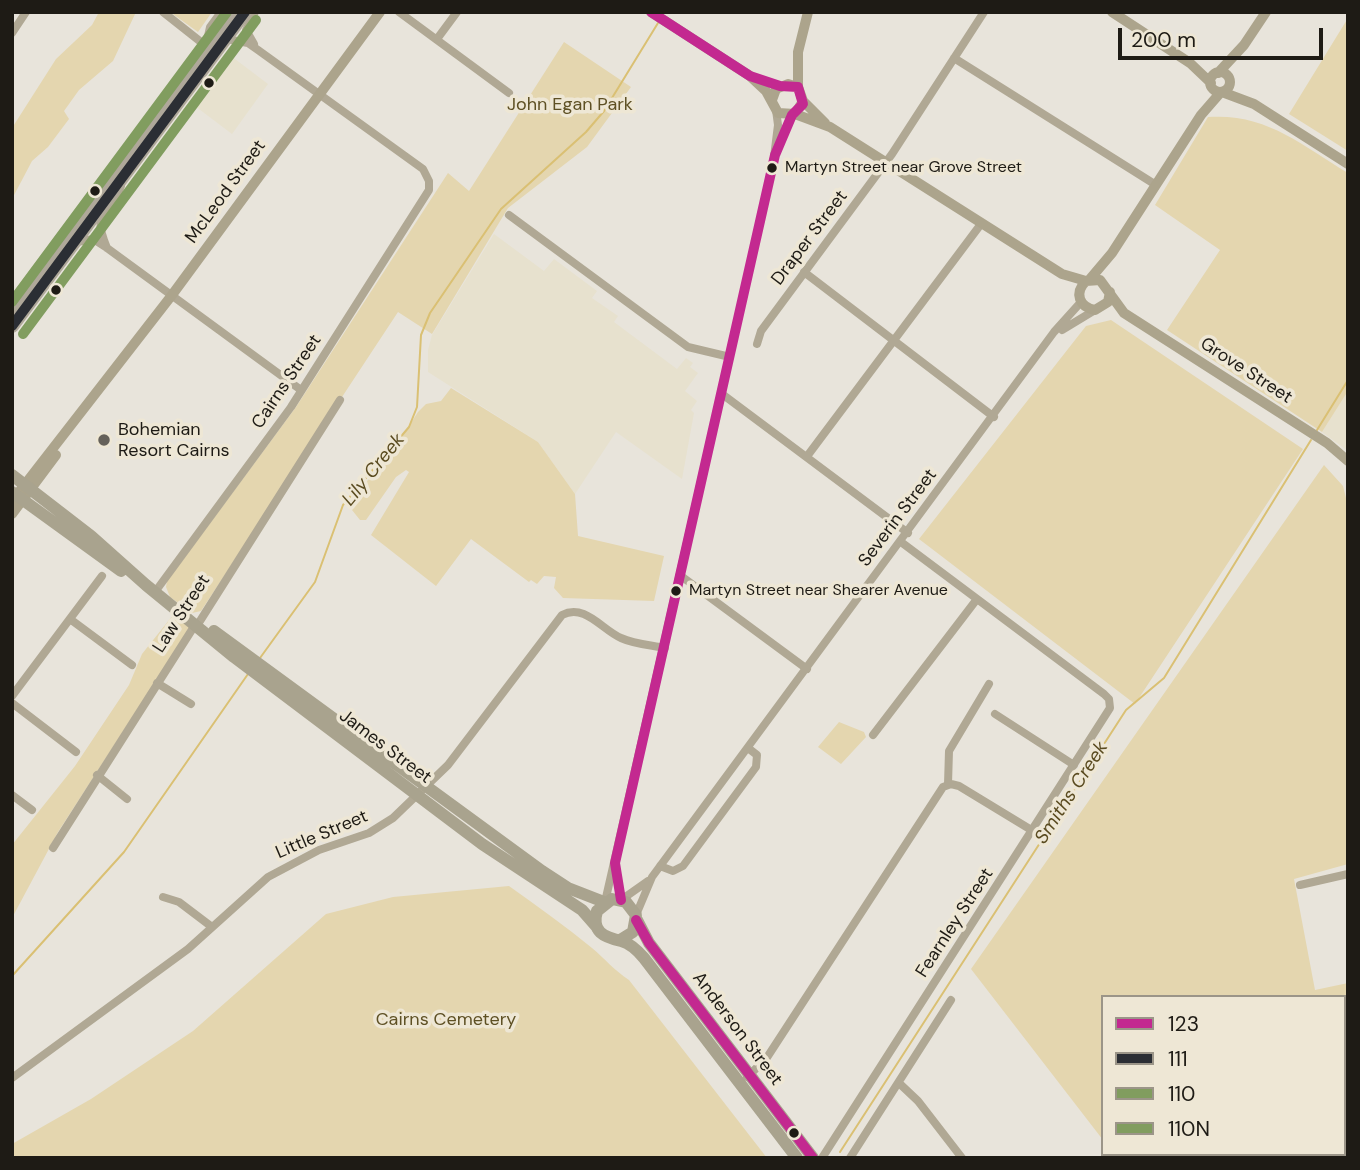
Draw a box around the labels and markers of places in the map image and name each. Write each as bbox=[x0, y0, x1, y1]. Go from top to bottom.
unlabelled marker bbox=[202, 76, 216, 90]
place label: Martyn Street near Grove Street bbox=[785, 158, 1022, 178]
marker: Martyn Street near Grove Street bbox=[765, 161, 779, 175]
unlabelled marker bbox=[88, 184, 102, 198]
unlabelled marker bbox=[49, 283, 63, 297]
place label: Bohemian Resort Cairns bbox=[118, 419, 230, 462]
marker: Bohemian Resort Cairns bbox=[96, 432, 112, 448]
place label: Martyn Street near Shearer Avenue bbox=[689, 581, 948, 601]
marker: Martyn Street near Shearer Avenue bbox=[669, 584, 683, 598]
unlabelled marker bbox=[787, 1126, 801, 1140]

